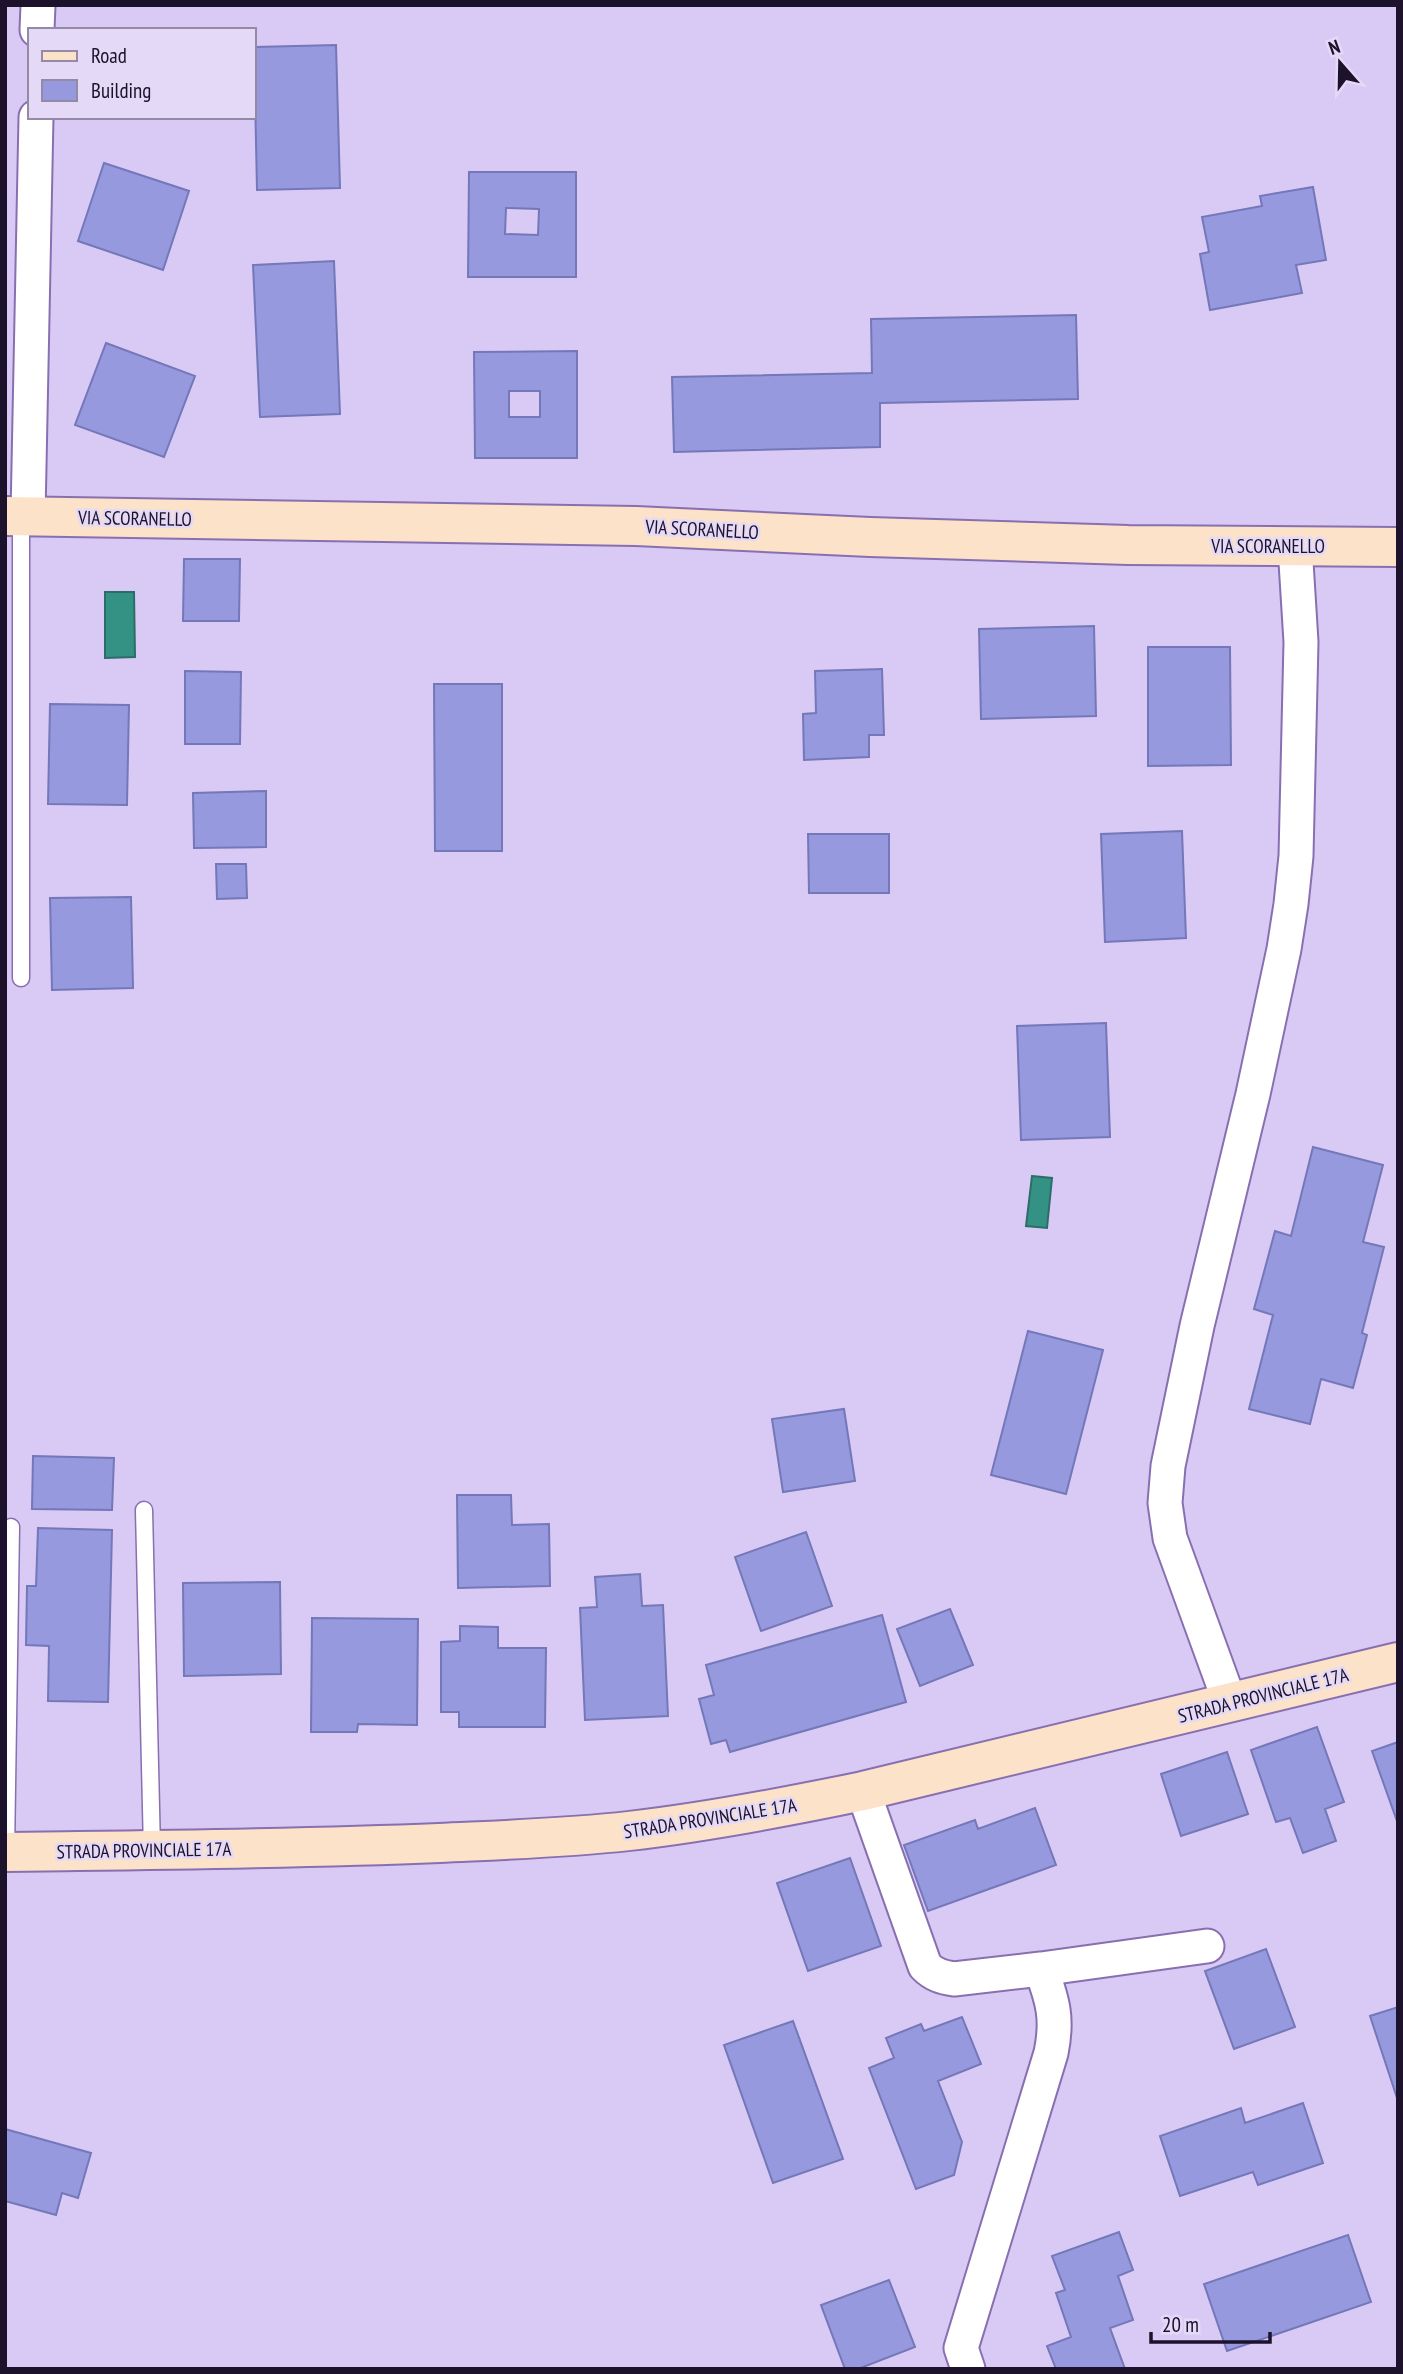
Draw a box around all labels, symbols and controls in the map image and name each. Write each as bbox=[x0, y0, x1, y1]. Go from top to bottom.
legend bbox=[28, 28, 256, 119]
north arrow bbox=[1305, 28, 1375, 98]
text: N bbox=[1325, 34, 1343, 60]
text: Road bbox=[91, 42, 127, 69]
text: Building bbox=[91, 77, 151, 104]
street label: VIA SCORANELLO bbox=[77, 505, 192, 531]
street label: VIA SCORANELLO bbox=[644, 514, 759, 544]
street label: VIA SCORANELLO bbox=[1210, 534, 1325, 558]
street label: STRADA PROVINCIALE 17A bbox=[1175, 1662, 1351, 1728]
street label: STRADA PROVINCIALE 17A bbox=[622, 1792, 798, 1844]
street label: STRADA PROVINCIALE 17A bbox=[56, 1836, 232, 1864]
scale bar bbox=[1151, 2300, 1270, 2344]
text: 20 m bbox=[1162, 2311, 1199, 2338]

